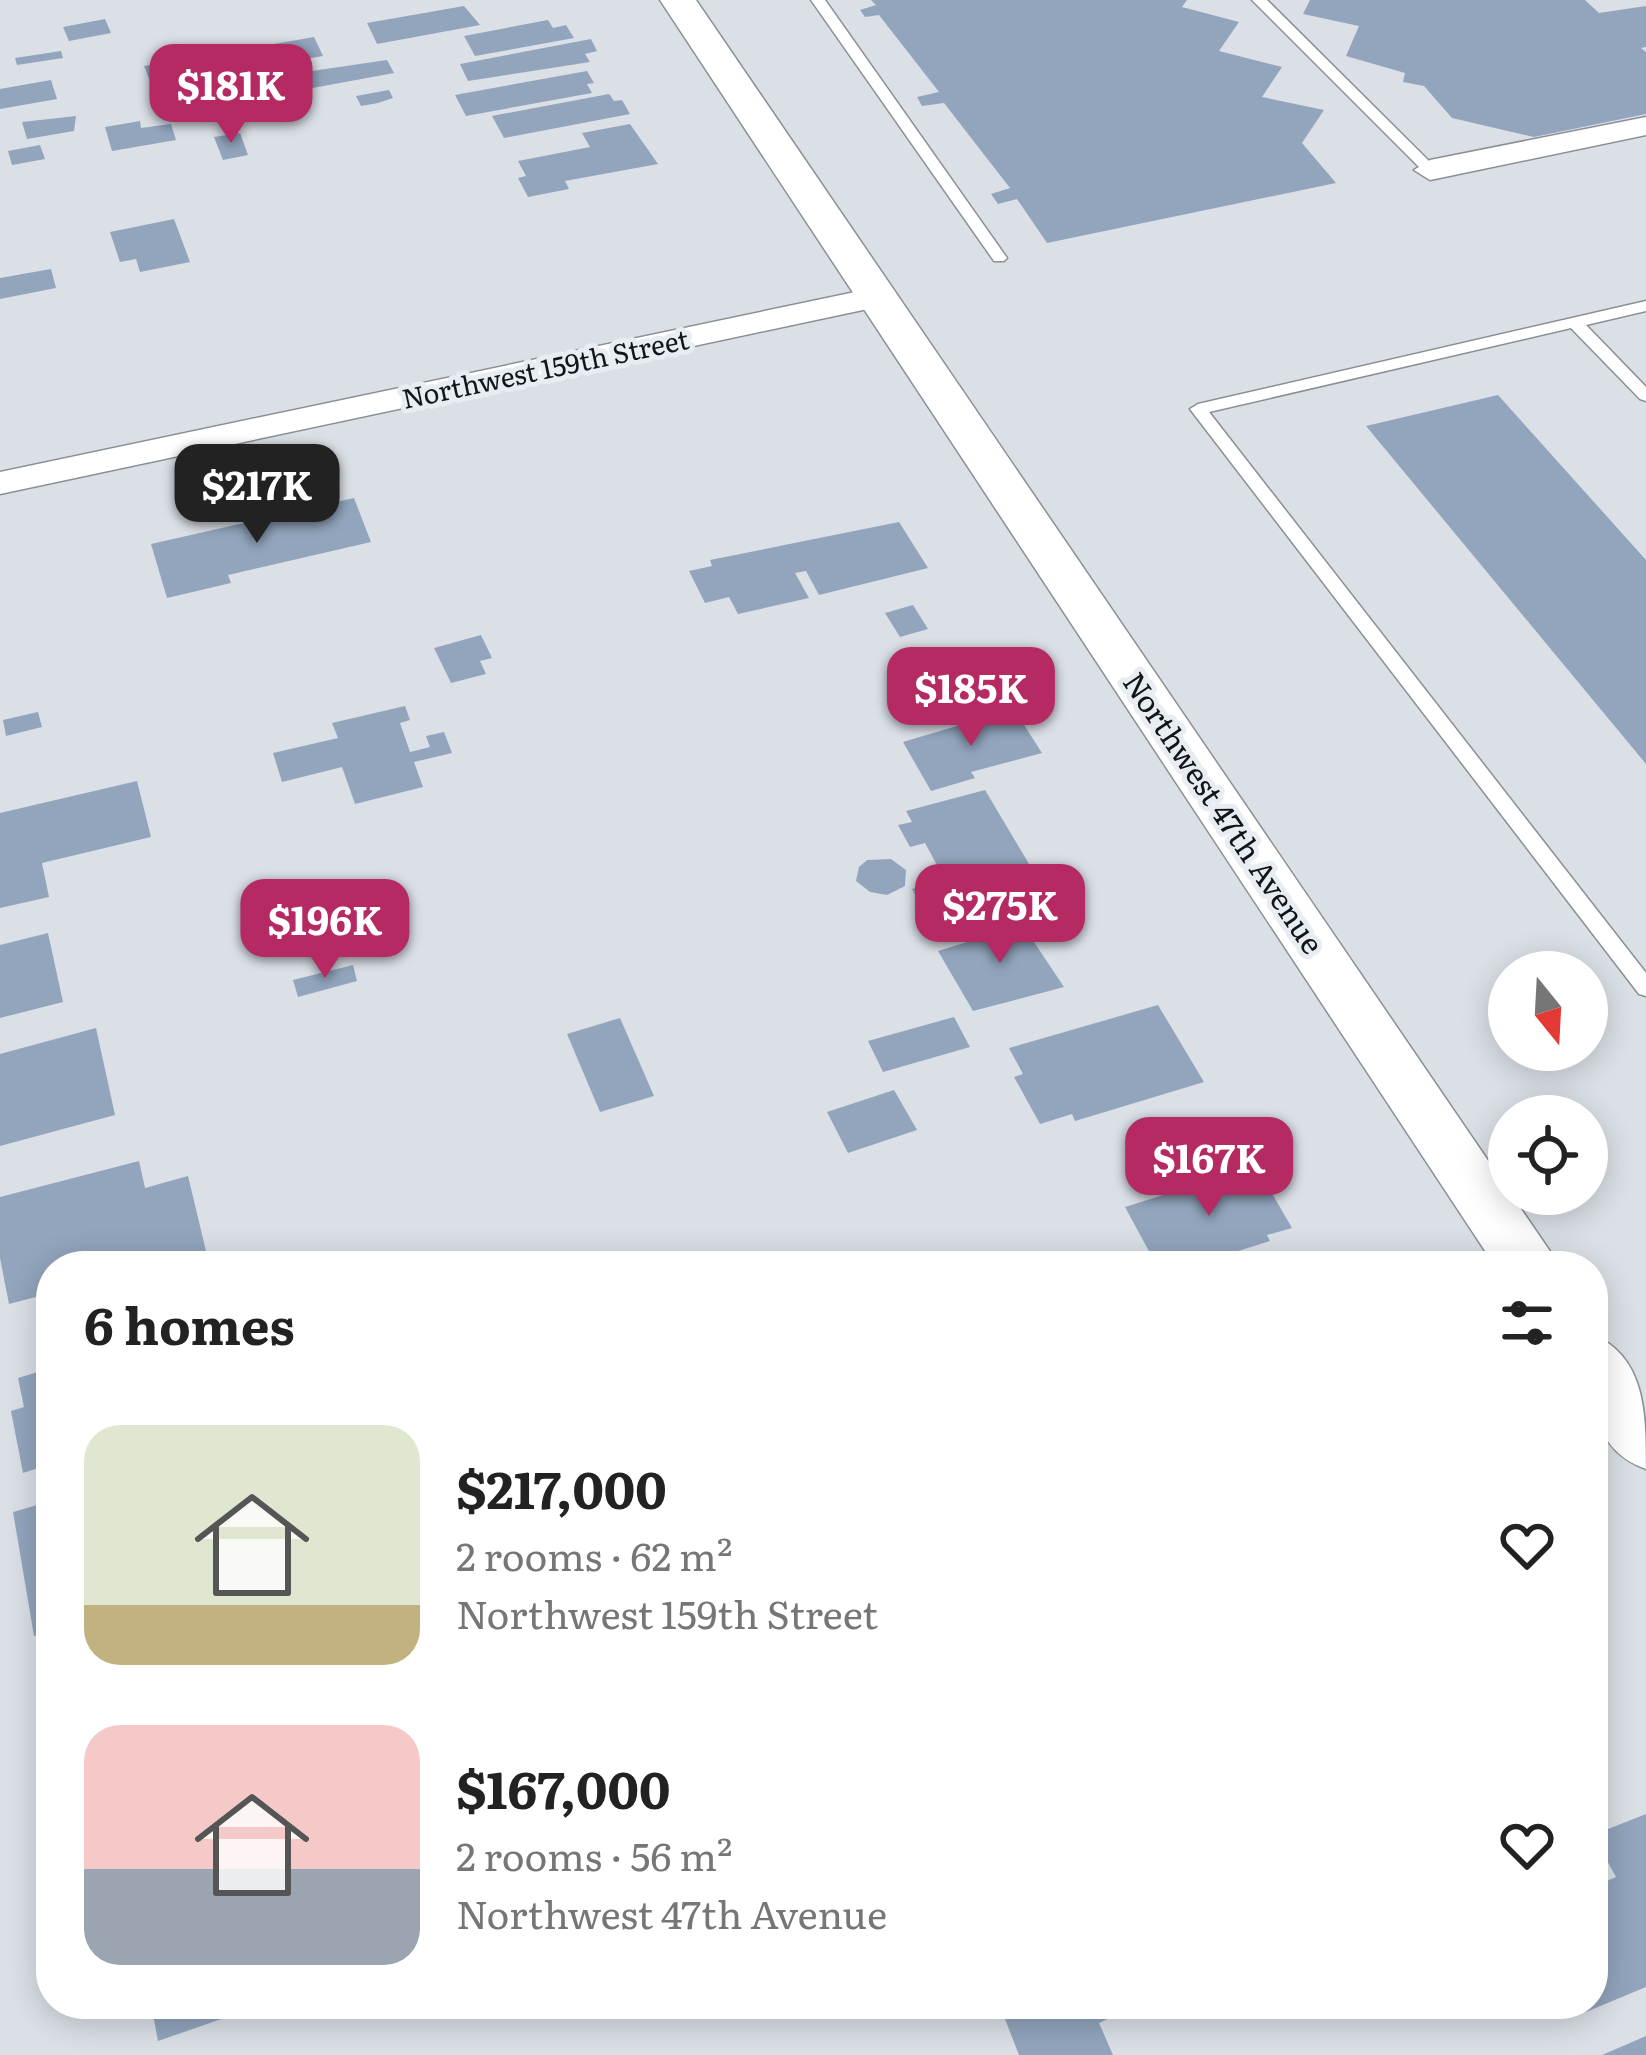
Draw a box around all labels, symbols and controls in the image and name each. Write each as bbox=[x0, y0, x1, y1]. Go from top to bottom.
pin: $181K bbox=[147, 44, 315, 146]
text: $181K bbox=[176, 54, 286, 112]
street label: Northwest 159th Street bbox=[398, 317, 692, 417]
pin: $217K bbox=[173, 444, 341, 546]
text: $217K bbox=[202, 454, 312, 512]
pin: $185K bbox=[887, 647, 1055, 749]
text: $185K bbox=[914, 657, 1028, 715]
street label: Northwest 47th Avenue bbox=[1114, 662, 1336, 962]
pin: $275K bbox=[916, 864, 1084, 966]
text: $275K bbox=[942, 874, 1058, 932]
pin: $196K bbox=[241, 879, 409, 981]
text: $196K bbox=[267, 889, 383, 947]
north arrow bbox=[1488, 951, 1608, 1071]
map controls bbox=[1488, 951, 1608, 1215]
button: locate bbox=[1488, 1095, 1608, 1215]
pin: $167K bbox=[1125, 1117, 1293, 1219]
text: $167K bbox=[1152, 1127, 1266, 1185]
text: 6 homes bbox=[84, 1285, 295, 1361]
icon: filters bbox=[1494, 1290, 1560, 1356]
text: $217,000 bbox=[456, 1449, 667, 1525]
icon: home bbox=[180, 1473, 324, 1617]
icon: heart bbox=[1494, 1512, 1560, 1578]
text: 2 rooms · 62 m² bbox=[456, 1525, 732, 1583]
text: Northwest 159th Street bbox=[456, 1583, 878, 1641]
text: $167,000 bbox=[456, 1749, 670, 1825]
icon: home bbox=[180, 1773, 324, 1917]
icon: heart bbox=[1494, 1812, 1560, 1878]
text: 2 rooms · 56 m² bbox=[456, 1825, 732, 1883]
text: Northwest 47th Avenue bbox=[456, 1883, 887, 1941]

